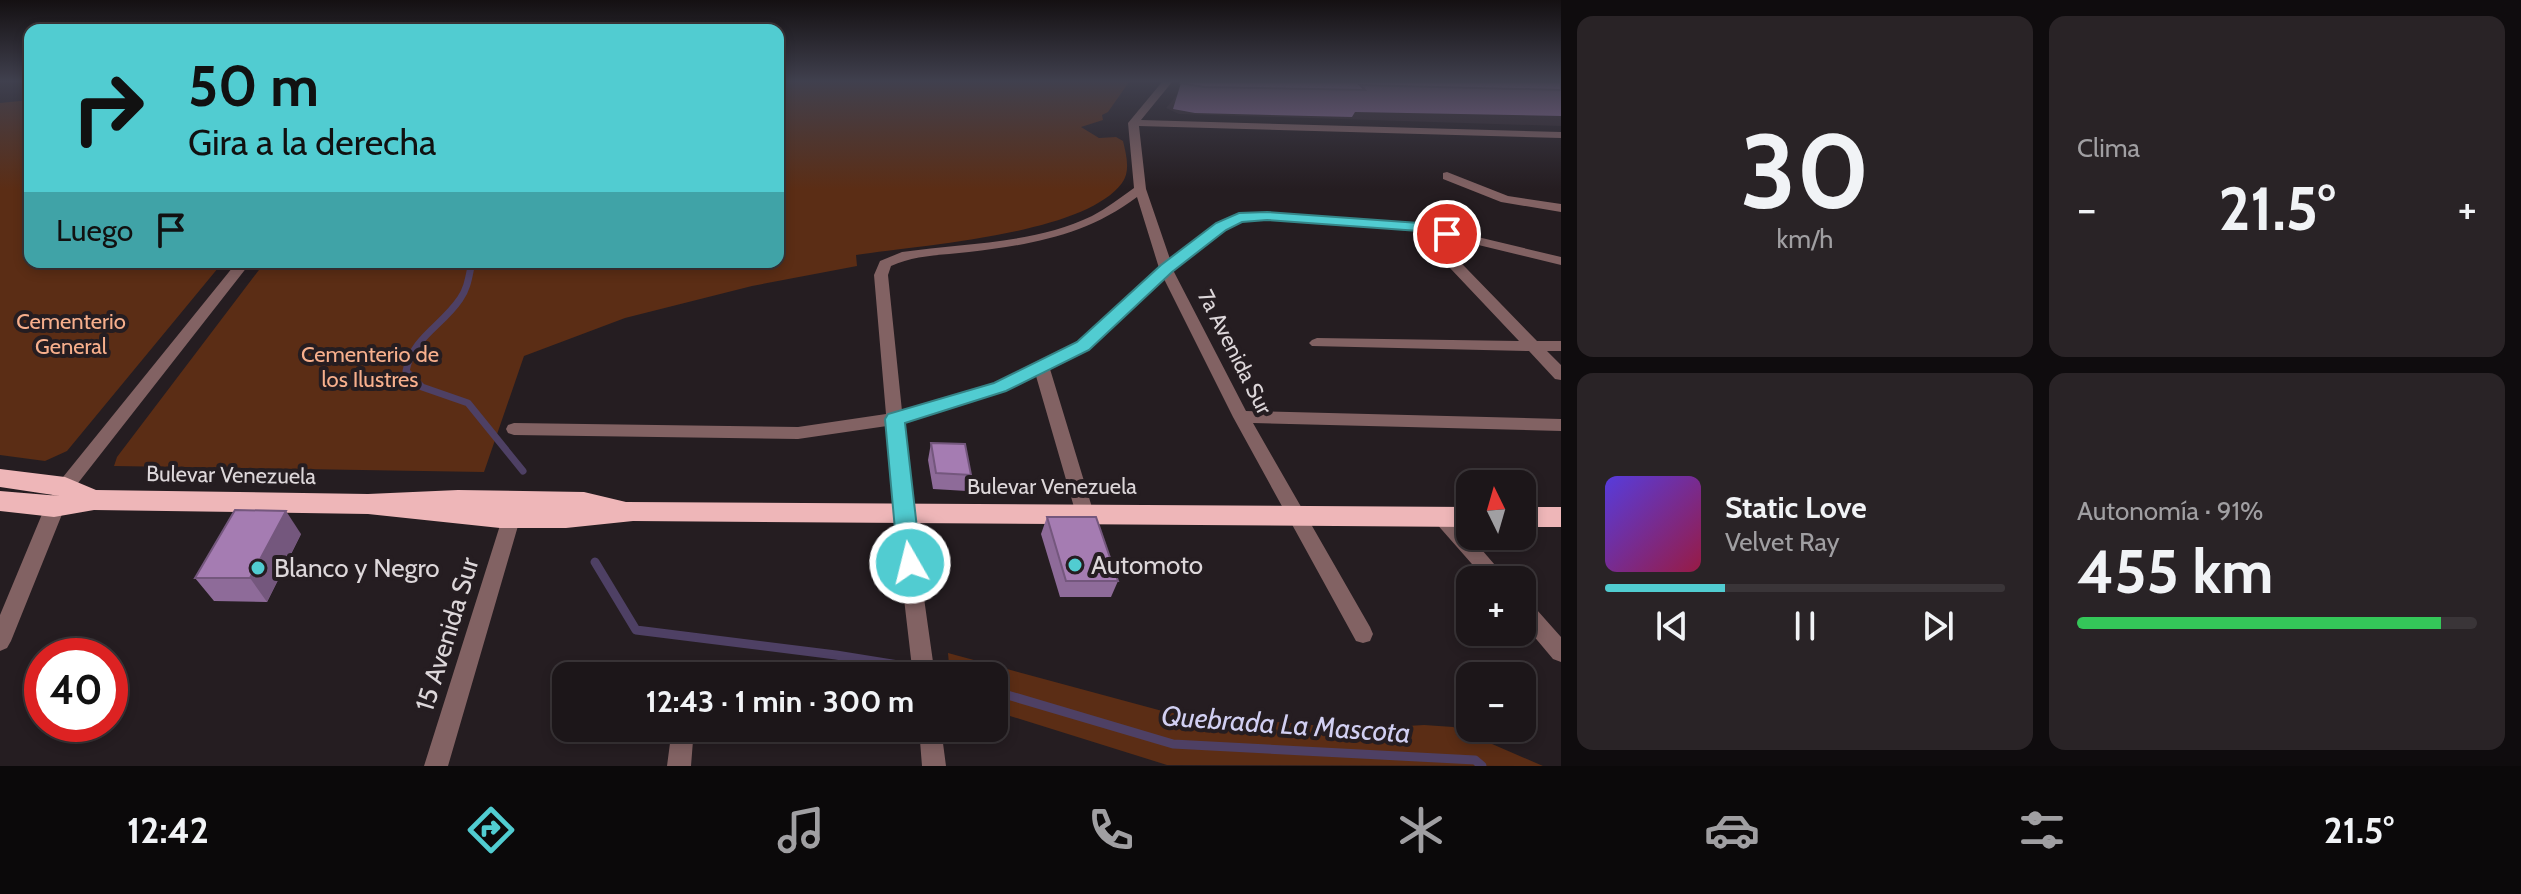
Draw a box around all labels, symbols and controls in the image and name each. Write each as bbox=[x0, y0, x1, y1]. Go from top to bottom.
text: 50 m bbox=[188, 52, 319, 120]
icon: right bbox=[56, 56, 160, 160]
text: 30 bbox=[1740, 108, 1870, 234]
text: Gira a la derecha bbox=[188, 120, 436, 164]
text: Clima bbox=[2077, 132, 2140, 164]
text: 21.5° bbox=[2219, 172, 2335, 245]
text: − bbox=[2077, 182, 2096, 235]
text: + bbox=[2458, 182, 2477, 235]
pin bbox=[1413, 200, 1481, 268]
icon: arrive bbox=[149, 208, 193, 252]
text: Luego bbox=[56, 212, 133, 249]
icon: arrive bbox=[1425, 212, 1469, 256]
text: km/h bbox=[1777, 223, 1833, 255]
street label: 7a Avenida Sur bbox=[1192, 285, 1278, 419]
park label: Cementerio General bbox=[16, 308, 126, 360]
park label: Cementerio de los Ilustres bbox=[301, 341, 439, 393]
street label: Bulevar Venezuela bbox=[146, 460, 317, 490]
north arrow bbox=[1456, 470, 1536, 550]
map controls bbox=[1456, 470, 1536, 742]
street label: Bulevar Venezuela bbox=[967, 473, 1137, 500]
text: Static Love bbox=[1725, 489, 1867, 526]
text: Autonomía · 91% bbox=[2077, 495, 2263, 527]
position arrow bbox=[868, 521, 952, 605]
text: Velvet Ray bbox=[1725, 526, 1840, 558]
text: 455 km bbox=[2077, 535, 2273, 608]
place label: Automoto bbox=[1091, 549, 1203, 581]
place label: Blanco y Negro bbox=[274, 552, 440, 584]
street label: 15 Avenida Sur bbox=[408, 553, 486, 715]
marker: Automoto bbox=[1066, 556, 1084, 574]
marker: Blanco y Negro bbox=[249, 559, 267, 577]
button: + bbox=[1456, 566, 1536, 646]
icon: previous bbox=[1650, 604, 1694, 648]
icon: pause bbox=[1783, 604, 1827, 648]
icon: next bbox=[1916, 604, 1960, 648]
speed limit sign: 40 bbox=[24, 638, 128, 742]
button: − bbox=[1456, 662, 1536, 742]
text: 12:43 · 1 min · 300 m bbox=[646, 683, 914, 720]
water label: Quebrada La Mascota bbox=[1160, 698, 1412, 750]
icon: directions bbox=[463, 802, 519, 858]
icon: music bbox=[773, 802, 829, 858]
icon: phone bbox=[1083, 802, 1139, 858]
icon: climate bbox=[1393, 802, 1449, 858]
icon: car bbox=[1704, 802, 1760, 858]
icon: filters bbox=[2014, 802, 2070, 858]
text: 12:42 bbox=[127, 808, 209, 852]
text: 21.5° bbox=[2324, 808, 2394, 852]

